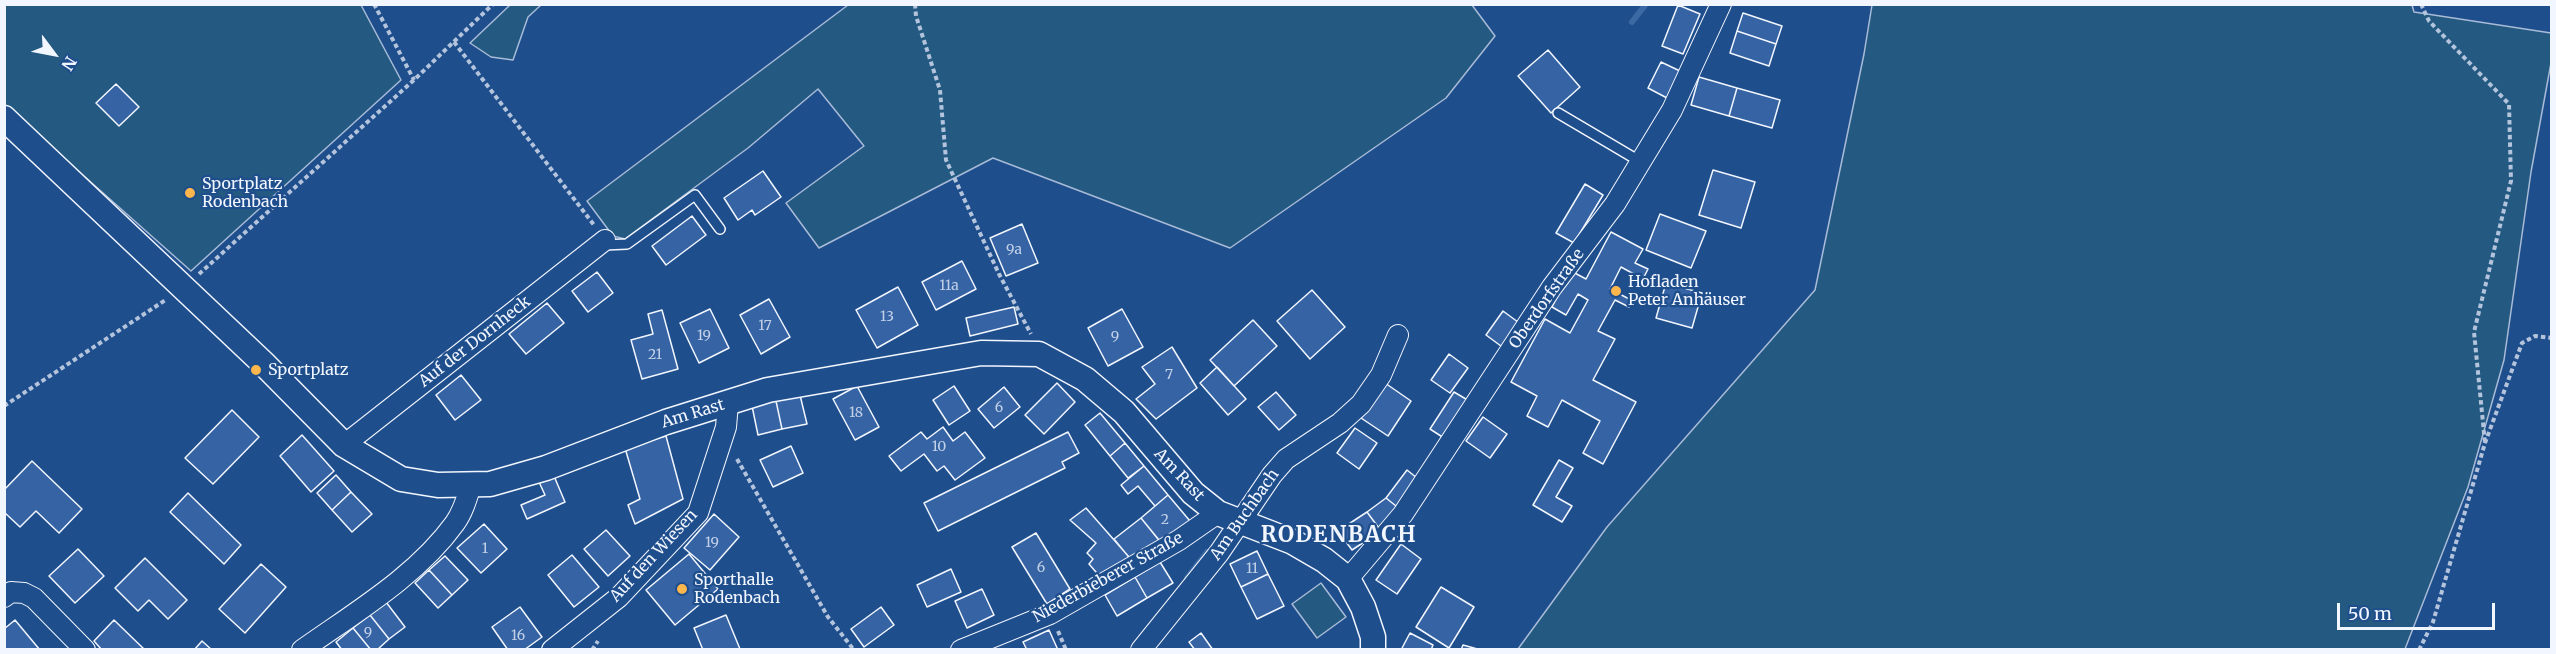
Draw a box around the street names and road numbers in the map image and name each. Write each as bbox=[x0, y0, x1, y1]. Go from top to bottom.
street label: Oberdorfstraße bbox=[1505, 245, 1589, 353]
street label: Auf der Dornheck bbox=[415, 292, 535, 392]
street label: Am Rast bbox=[659, 395, 727, 433]
street label: Am Rast bbox=[1150, 445, 1208, 505]
street label: Am Buchbach bbox=[1207, 466, 1283, 564]
street label: Auf den Wiesen bbox=[606, 506, 702, 606]
street label: Niederbieberer Straße bbox=[1030, 529, 1186, 627]

